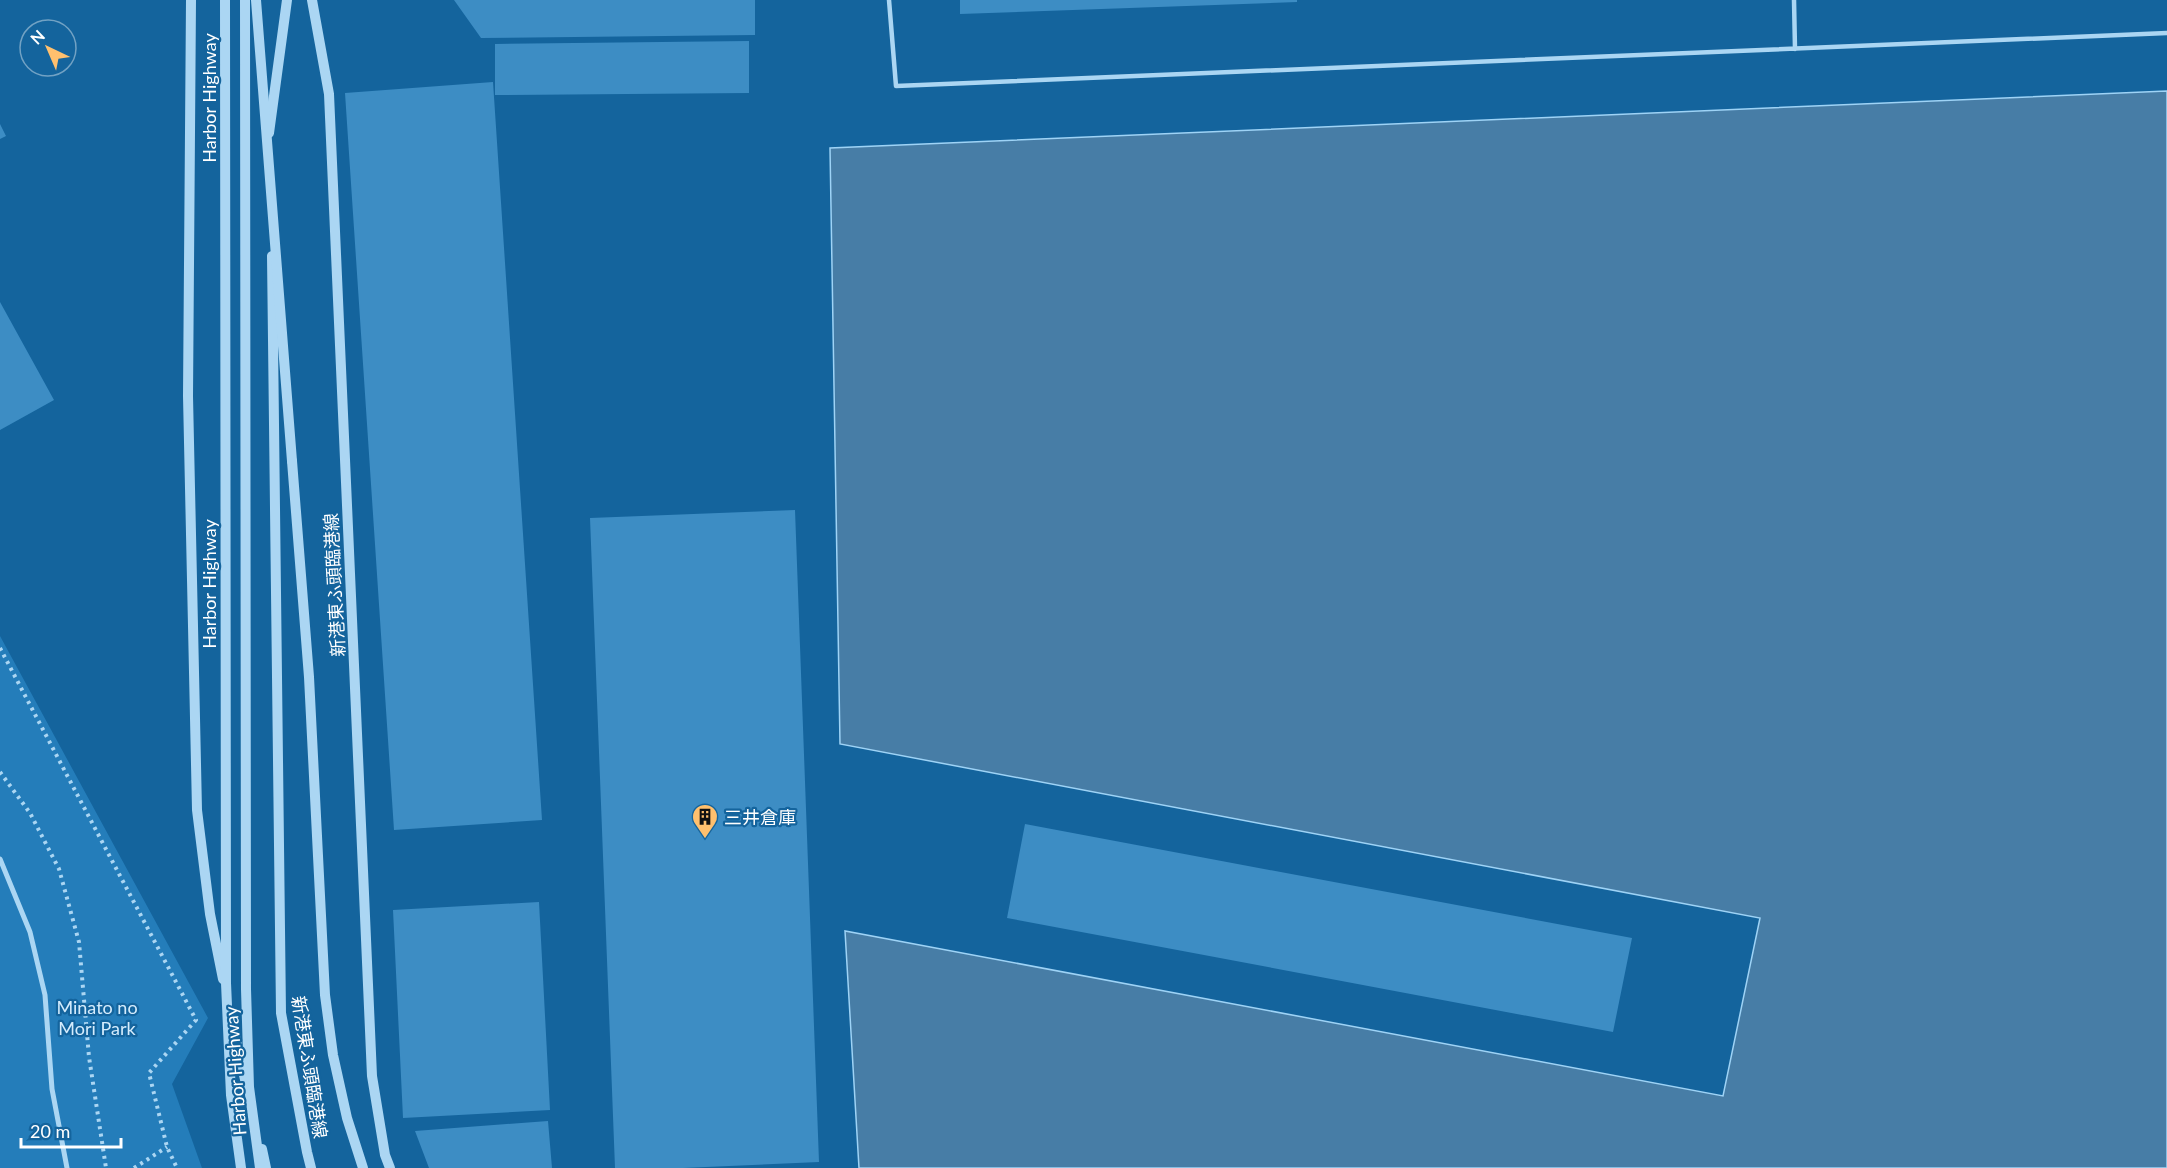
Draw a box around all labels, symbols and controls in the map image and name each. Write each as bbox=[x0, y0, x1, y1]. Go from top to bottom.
north arrow bbox=[18, 18, 78, 78]
text: N bbox=[26, 26, 48, 48]
street label: Harbor Highway bbox=[198, 33, 220, 163]
street label: 新港東ふ頭臨港線 bbox=[319, 513, 349, 657]
street label: Harbor Highway bbox=[198, 519, 220, 649]
building icon: 三井倉庫 bbox=[690, 802, 720, 840]
place label: 三井倉庫 bbox=[724, 806, 796, 828]
street label: 新港東ふ頭臨港線 bbox=[288, 994, 332, 1140]
park label: Minato no Mori Park bbox=[56, 996, 138, 1039]
street label: Harbor Highway bbox=[219, 1005, 250, 1136]
scale bar bbox=[21, 1111, 122, 1149]
text: 20 m bbox=[30, 1120, 70, 1142]

